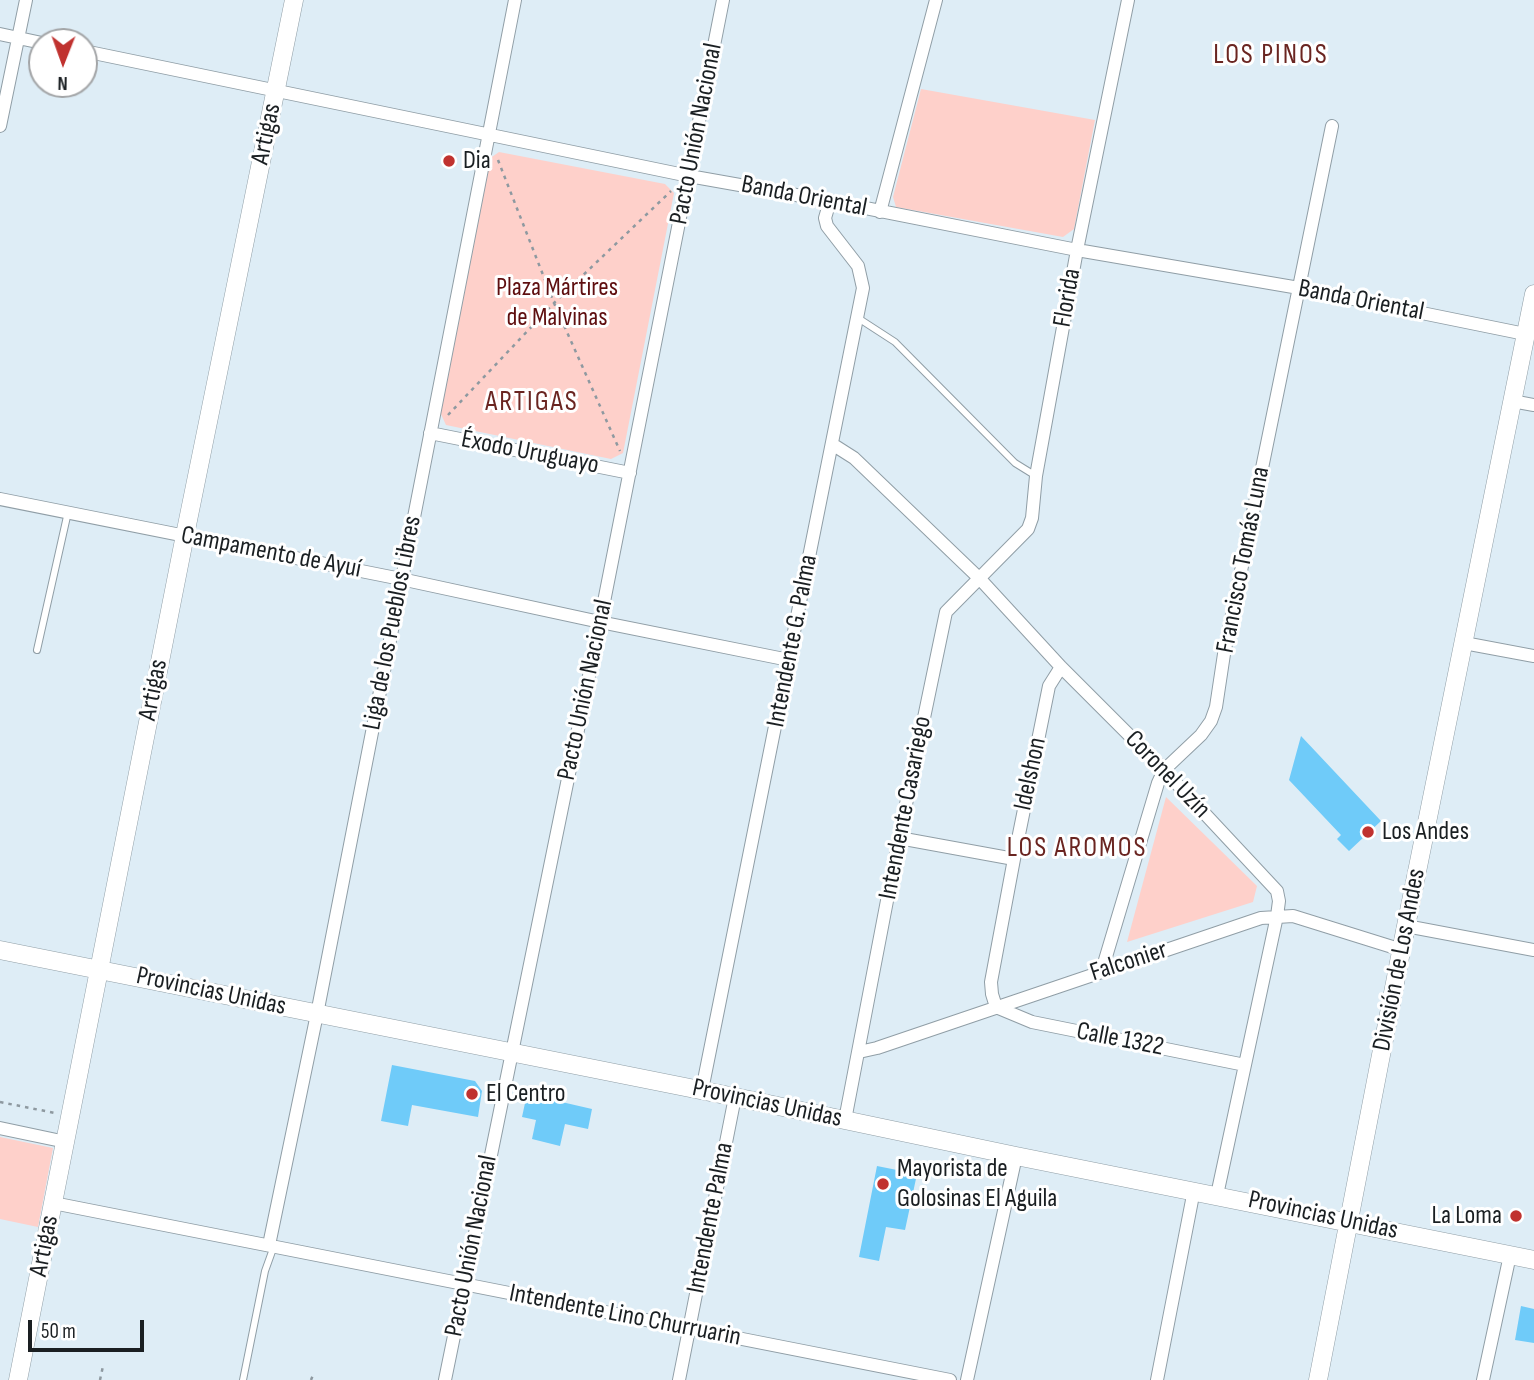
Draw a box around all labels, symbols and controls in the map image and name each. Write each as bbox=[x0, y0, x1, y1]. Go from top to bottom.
north arrow bbox=[28, 28, 98, 98]
district label: LOS PINOS bbox=[1214, 39, 1328, 73]
street label: Pacto Unión Nacional bbox=[664, 41, 730, 227]
text: N bbox=[57, 71, 68, 94]
street label: Artigas bbox=[245, 101, 289, 167]
place label: Dia bbox=[463, 145, 491, 177]
marker: Dia bbox=[441, 153, 457, 169]
street label: Banda Oriental bbox=[739, 170, 869, 224]
street label: Florida bbox=[1048, 266, 1088, 330]
park label: Plaza Mártires de Malvinas bbox=[496, 272, 618, 334]
street label: Banda Oriental bbox=[1296, 274, 1426, 328]
district label: ARTIGAS bbox=[486, 386, 578, 420]
street label: Éxodo Uruguayo bbox=[459, 424, 601, 482]
street label: Francisco Tomás Luna bbox=[1211, 464, 1277, 656]
street label: Liga de los Pueblos Libres bbox=[357, 513, 429, 733]
street label: Campamento de Ayuí bbox=[178, 520, 364, 586]
street label: Intendente G. Palma bbox=[761, 552, 825, 730]
street label: Pacto Unión Nacional bbox=[552, 597, 620, 783]
street label: Artigas bbox=[133, 657, 175, 723]
street label: Intendente Casariego bbox=[873, 714, 939, 902]
street label: Coronel Uzín bbox=[1118, 725, 1216, 825]
street label: Idelshon bbox=[1008, 735, 1054, 813]
place label: Los Andes bbox=[1382, 816, 1469, 848]
marker: Los Andes bbox=[1360, 824, 1376, 840]
district label: LOS AROMOS bbox=[1008, 832, 1146, 866]
street label: División de Los Andes bbox=[1367, 866, 1433, 1054]
street label: Falconier bbox=[1087, 935, 1171, 989]
street label: Provincias Unidas bbox=[133, 961, 289, 1023]
street label: Calle 1322 bbox=[1074, 1016, 1166, 1064]
street label: Provincias Unidas bbox=[689, 1073, 845, 1135]
place label: El Centro bbox=[486, 1078, 566, 1110]
marker: El Centro bbox=[464, 1086, 480, 1102]
street label: Intendente Palma bbox=[681, 1140, 741, 1296]
street label: Pacto Unión Nacional bbox=[439, 1153, 505, 1339]
place label: Mayorista de Golosinas El Aguila bbox=[897, 1153, 1057, 1214]
marker: Mayorista de Golosinas El Aguila bbox=[875, 1176, 891, 1192]
street label: Provincias Unidas bbox=[1245, 1185, 1401, 1247]
place label: La Loma bbox=[1431, 1200, 1502, 1232]
marker: La Loma bbox=[1508, 1208, 1524, 1224]
street label: Artigas bbox=[24, 1213, 66, 1279]
street label: Intendente Lino Churruarin bbox=[507, 1278, 743, 1354]
scale bar bbox=[32, 1306, 147, 1350]
text: 50 m bbox=[41, 1319, 76, 1344]

